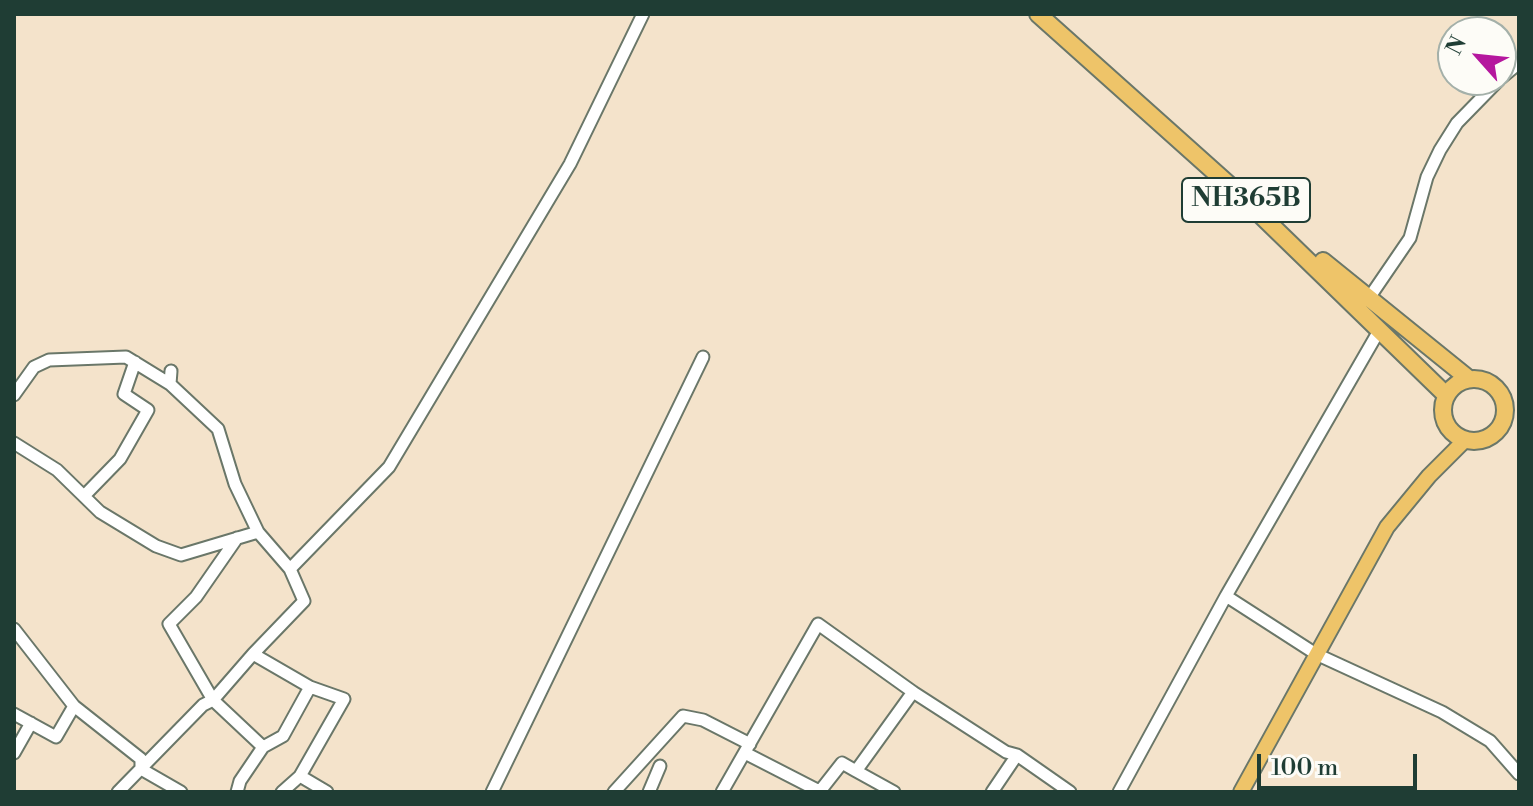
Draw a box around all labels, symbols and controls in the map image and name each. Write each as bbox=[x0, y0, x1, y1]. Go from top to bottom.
north arrow bbox=[1437, 16, 1517, 96]
text: N bbox=[1441, 32, 1473, 60]
road number: NH365B bbox=[1182, 178, 1310, 222]
scale bar bbox=[1261, 738, 1421, 788]
text: 100 m bbox=[1271, 753, 1338, 783]

